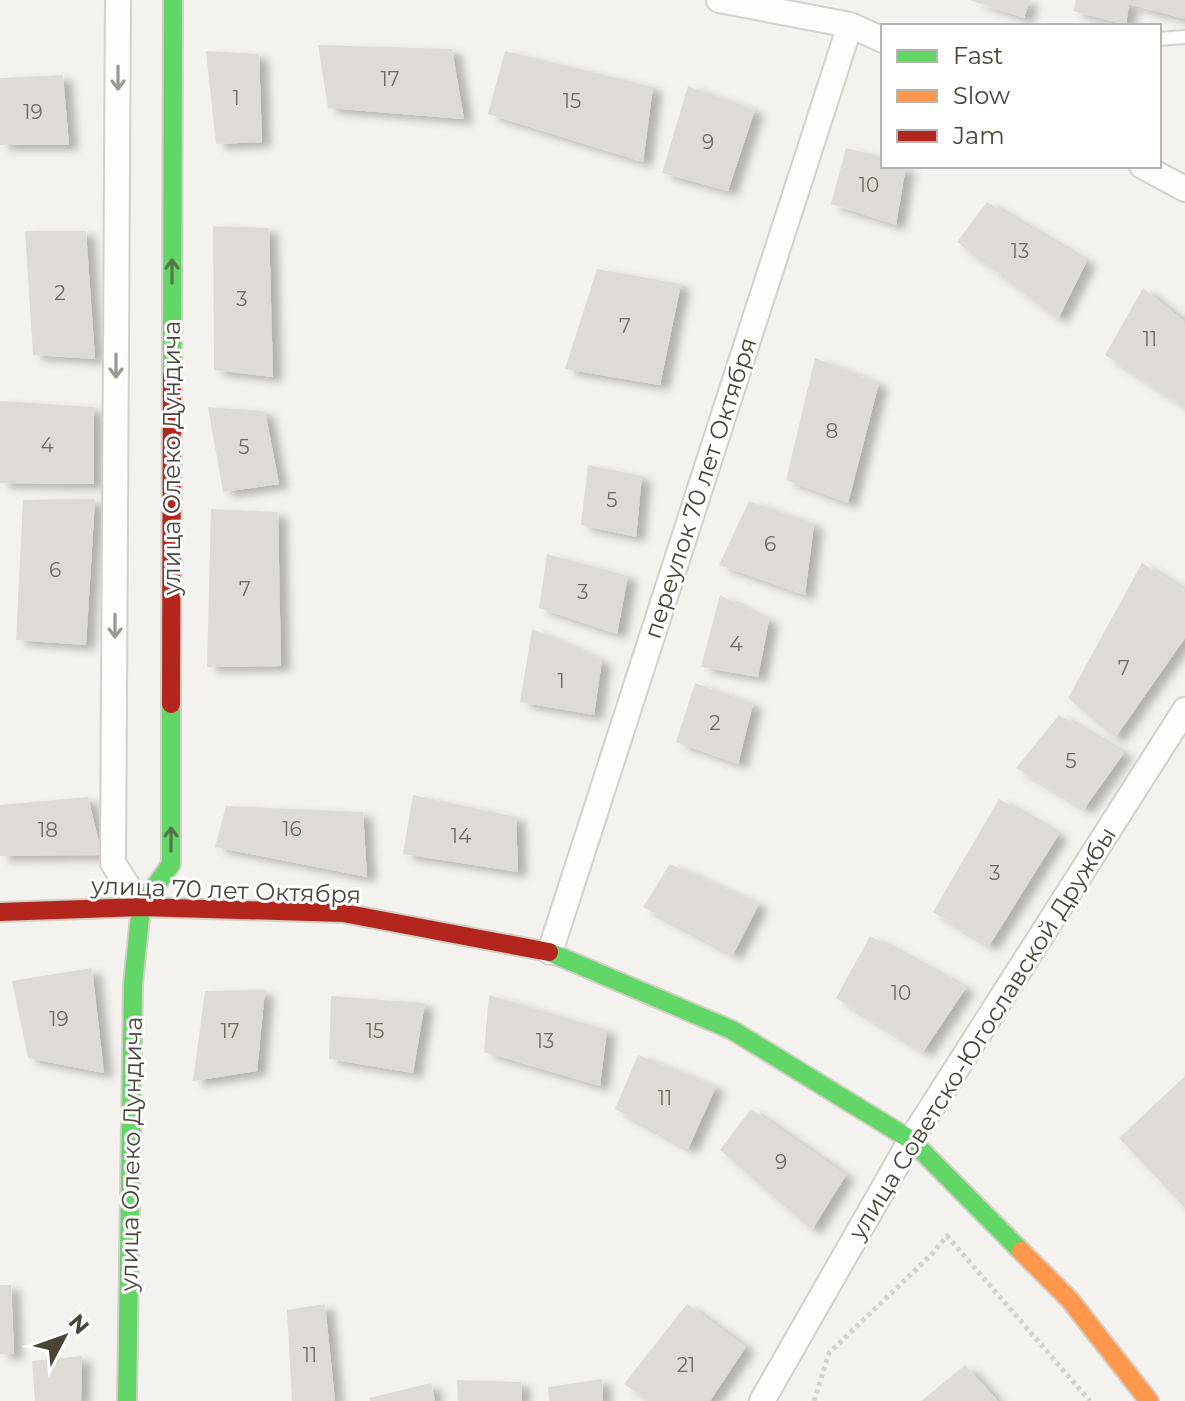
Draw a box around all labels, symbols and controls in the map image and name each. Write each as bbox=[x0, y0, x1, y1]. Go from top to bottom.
legend bbox=[881, 24, 1161, 168]
text: Fast bbox=[953, 41, 1004, 70]
one-way arrow bbox=[110, 64, 126, 91]
house number: 17 bbox=[381, 67, 400, 91]
text: Slow bbox=[953, 81, 1010, 110]
house number: 1 bbox=[232, 86, 240, 110]
house number: 15 bbox=[563, 89, 581, 113]
house number: 19 bbox=[23, 100, 43, 124]
text: Jam bbox=[952, 121, 1005, 150]
house number: 9 bbox=[702, 130, 714, 154]
house number: 10 bbox=[859, 173, 879, 197]
house number: 13 bbox=[1011, 239, 1029, 263]
one-way arrow bbox=[164, 258, 180, 285]
house number: 2 bbox=[54, 281, 66, 305]
house number: 3 bbox=[236, 287, 248, 311]
house number: 7 bbox=[619, 314, 631, 338]
street label: улица Олеко Дундича bbox=[157, 321, 186, 596]
house number: 11 bbox=[1143, 327, 1157, 351]
street label: переулок 70 лет Октября bbox=[638, 334, 762, 642]
one-way arrow bbox=[108, 352, 124, 379]
house number: 8 bbox=[826, 419, 838, 443]
house number: 4 bbox=[40, 433, 54, 457]
house number: 5 bbox=[238, 435, 250, 459]
house number: 5 bbox=[606, 488, 618, 512]
house number: 6 bbox=[764, 532, 776, 556]
house number: 6 bbox=[49, 558, 61, 582]
house number: 7 bbox=[239, 577, 251, 601]
house number: 3 bbox=[577, 580, 589, 604]
one-way arrow bbox=[107, 612, 123, 639]
house number: 4 bbox=[729, 632, 743, 656]
house number: 7 bbox=[1118, 656, 1130, 680]
house number: 1 bbox=[557, 669, 565, 693]
house number: 2 bbox=[709, 711, 721, 735]
house number: 5 bbox=[1065, 749, 1077, 773]
house number: 16 bbox=[282, 817, 302, 841]
house number: 18 bbox=[38, 818, 58, 842]
street label: улица Советско-Югославской Дружбы bbox=[842, 821, 1122, 1246]
house number: 14 bbox=[451, 824, 471, 848]
one-way arrow bbox=[163, 826, 179, 853]
house number: 3 bbox=[989, 861, 1001, 885]
street label: улица 70 лет Октября bbox=[89, 871, 362, 909]
house number: 10 bbox=[891, 981, 911, 1005]
house number: 19 bbox=[49, 1007, 69, 1031]
street label: улица Олеко Дундича bbox=[114, 1016, 148, 1293]
house number: 17 bbox=[221, 1019, 240, 1043]
house number: 15 bbox=[366, 1019, 384, 1043]
house number: 13 bbox=[536, 1029, 554, 1053]
house number: 11 bbox=[658, 1086, 672, 1110]
house number: 9 bbox=[775, 1150, 787, 1174]
north arrow bbox=[24, 1297, 104, 1377]
text: N bbox=[63, 1309, 95, 1340]
house number: 11 bbox=[303, 1343, 317, 1367]
house number: 21 bbox=[677, 1353, 695, 1377]

